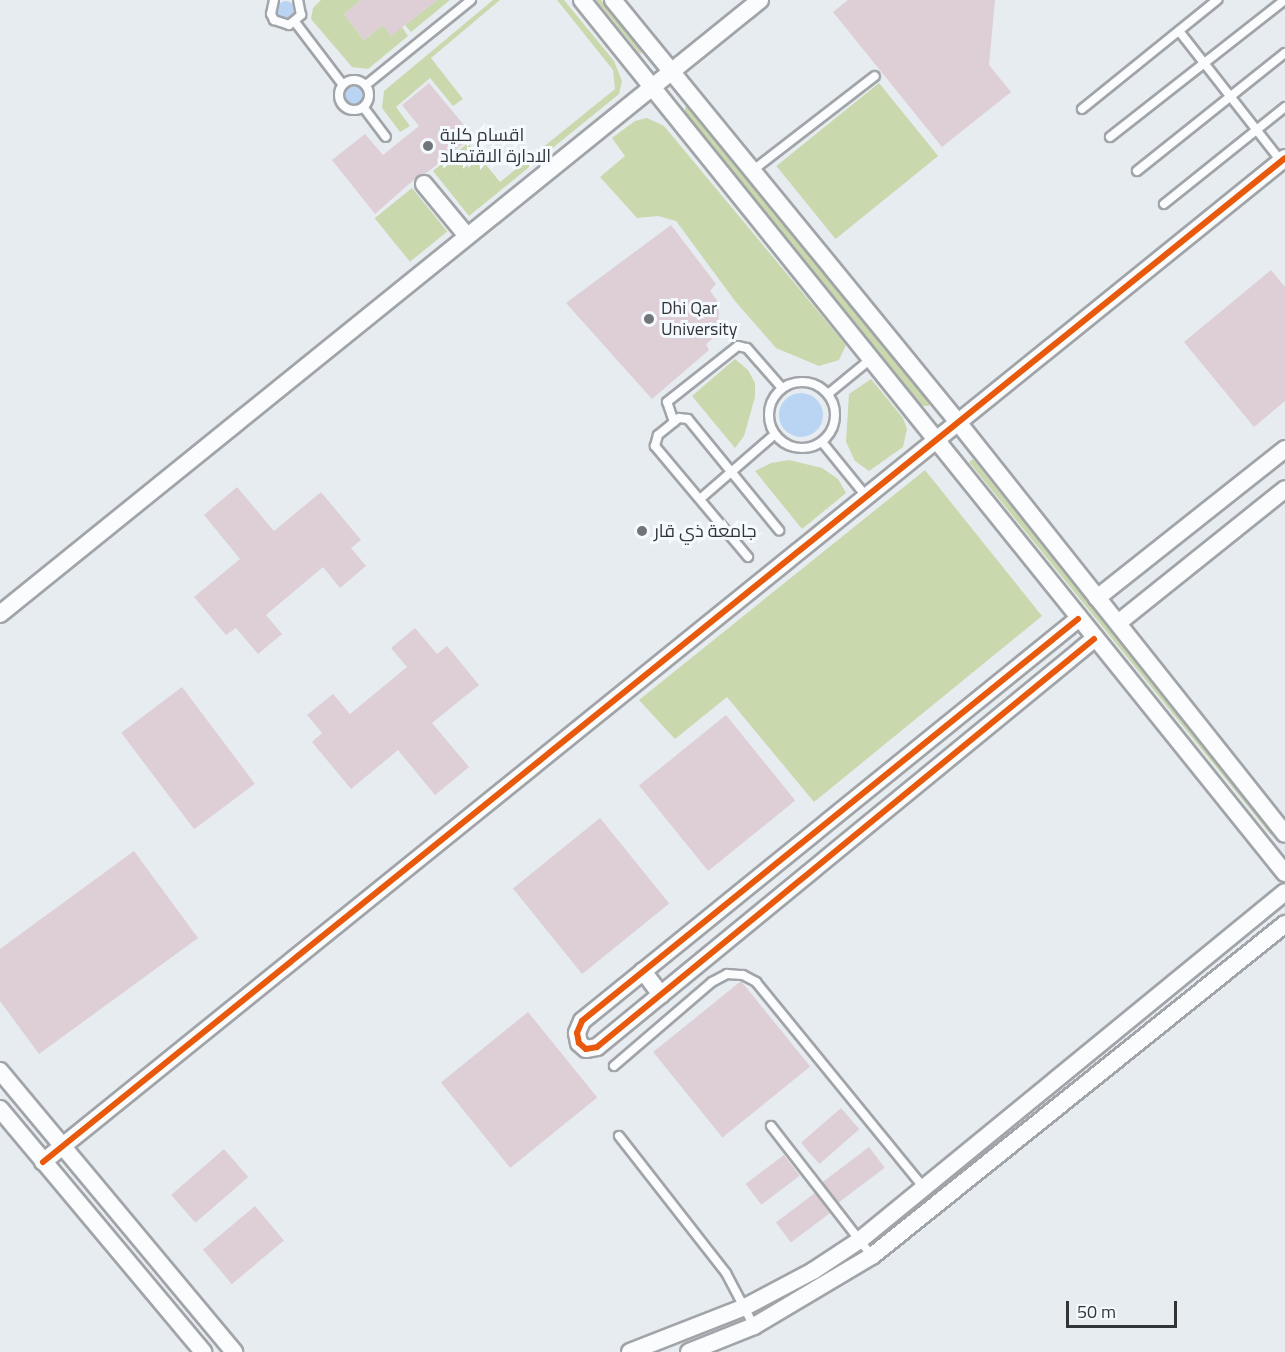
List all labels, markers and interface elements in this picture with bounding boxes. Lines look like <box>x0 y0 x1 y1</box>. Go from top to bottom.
place label: اقسام كلية الادارة الاقتصاد <box>440 125 551 168</box>
marker: اقسام كلية الادارة الاقتصاد <box>421 139 435 153</box>
place label: Dhi Qar University <box>661 298 737 340</box>
marker: Dhi Qar University <box>642 312 656 326</box>
place label: جامعة ذي قار <box>654 520 756 542</box>
marker: جامعة ذي قار <box>635 524 649 538</box>
scale bar <box>1069 1289 1180 1327</box>
text: 50 m <box>1077 1298 1116 1325</box>

